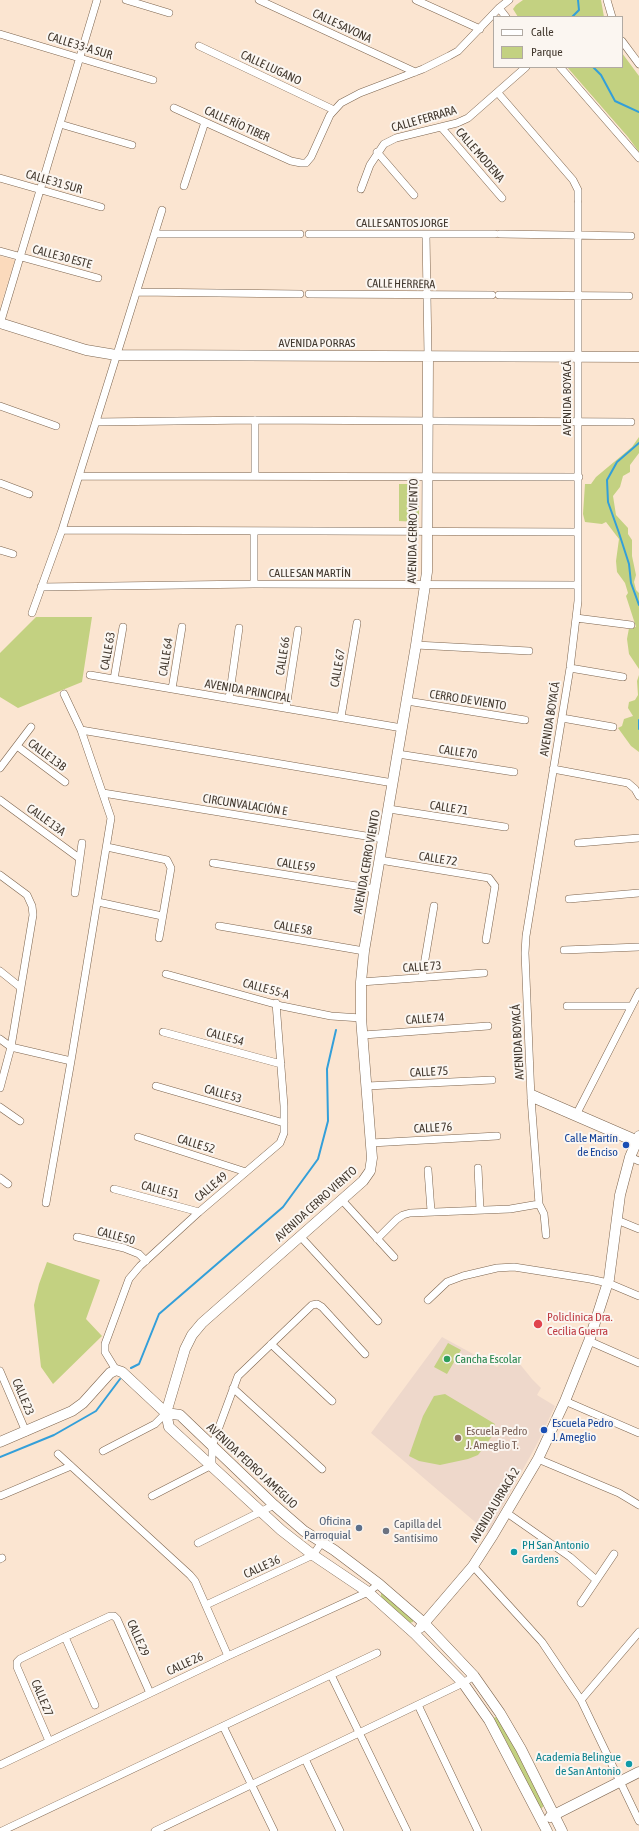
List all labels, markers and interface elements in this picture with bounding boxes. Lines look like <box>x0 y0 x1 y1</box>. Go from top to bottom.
street label: CALLE SAVONA <box>310 6 374 46</box>
legend <box>493 16 623 68</box>
text: Calle <box>531 25 554 39</box>
street label: CALLE 33-A SUR <box>46 29 114 63</box>
text: Parque <box>531 45 563 59</box>
street label: CALLE LUGANO <box>238 48 304 88</box>
street label: CALLE RÍO TIBER <box>202 103 272 145</box>
street label: CALLE FERRARA <box>390 103 458 135</box>
street label: CALLE MODENA <box>453 125 507 185</box>
street label: CALLE 31 SUR <box>24 167 84 197</box>
street label: CALLE SANTOS JORGE <box>356 216 448 230</box>
street label: CALLE 30 ESTE <box>31 242 93 272</box>
street label: CALLE HERRERA <box>367 276 435 292</box>
street label: AVENIDA PORRAS <box>279 336 355 350</box>
street label: AVENIDA BOYACÁ <box>560 360 574 436</box>
street label: AVENIDA CERRO VIENTO <box>405 478 421 584</box>
street label: CALLE SAN MARTÍN <box>269 566 351 580</box>
street label: CALLE 63 <box>98 631 118 671</box>
street label: CALLE 66 <box>273 636 293 676</box>
street label: CALLE 64 <box>156 637 176 677</box>
street label: CALLE 67 <box>328 648 348 688</box>
street label: AVENIDA PRINCIPAL <box>204 676 292 706</box>
street label: AVENIDA BOYACÁ <box>537 681 563 757</box>
street label: CERRO DE VIENTO <box>429 687 507 713</box>
street label: CALLE 13B <box>25 736 69 774</box>
street label: CALLE 70 <box>438 742 478 762</box>
street label: CIRCUNVALACIÓN E <box>202 791 288 819</box>
street label: CALLE 71 <box>429 798 469 818</box>
street label: CALLE 13A <box>24 801 68 839</box>
street label: AVENIDA CERRO VIENTO <box>351 809 383 915</box>
street label: CALLE 72 <box>418 849 458 869</box>
street label: CALLE 59 <box>276 855 316 875</box>
street label: CALLE 58 <box>273 918 313 938</box>
street label: CALLE 73 <box>402 958 442 976</box>
street label: CALLE 55-A <box>241 976 291 1002</box>
street label: AVENIDA BOYACÁ <box>509 1004 527 1080</box>
street label: CALLE 74 <box>405 1010 445 1028</box>
street label: CALLE 54 <box>204 1025 246 1049</box>
street label: CALLE 75 <box>409 1064 449 1080</box>
street label: CALLE 53 <box>202 1082 244 1106</box>
street label: CALLE 76 <box>413 1120 453 1136</box>
street label: CALLE 52 <box>175 1131 217 1157</box>
place label: Calle Martín de Enciso <box>565 1131 618 1159</box>
marker: Calle Martín de Enciso <box>621 1140 631 1150</box>
street label: AVENIDA CERRO VIENTO <box>272 1163 360 1245</box>
street label: CALLE 49 <box>192 1169 230 1205</box>
street label: CALLE 51 <box>139 1178 181 1202</box>
street label: CALLE 50 <box>95 1224 137 1248</box>
place label: Policlínica Dra. Cecilia Guerra <box>547 1310 613 1338</box>
marker: Policlínica Dra. Cecilia Guerra <box>532 1318 544 1330</box>
place label: Cancha Escolar <box>455 1352 521 1366</box>
marker: Cancha Escolar <box>442 1354 452 1364</box>
street label: CALLE 23 <box>9 1376 37 1418</box>
place label: Escuela Pedro J. Ameglio <box>552 1416 613 1444</box>
street label: AVENIDA PEDRO J AMEGLIO <box>204 1420 300 1512</box>
place label: Escuela Pedro J. Ameglio T. <box>466 1424 527 1452</box>
marker: Escuela Pedro J. Ameglio <box>539 1425 549 1435</box>
marker: Escuela Pedro J. Ameglio T. <box>453 1433 463 1443</box>
street label: AVENIDA URRACÁ 2 <box>467 1465 523 1545</box>
place label: Oficina Parroquial <box>304 1514 351 1542</box>
place label: Capilla del Santísimo <box>394 1517 441 1545</box>
marker: Oficina Parroquial <box>354 1523 364 1533</box>
marker: Capilla del Santísimo <box>381 1526 391 1536</box>
place label: PH San Antonio Gardens <box>522 1538 589 1566</box>
marker: PH San Antonio Gardens <box>509 1547 519 1557</box>
street label: CALLE 36 <box>241 1552 283 1582</box>
street label: CALLE 29 <box>124 1617 152 1659</box>
street label: CALLE 26 <box>164 1649 206 1679</box>
street label: CALLE 27 <box>28 1677 56 1719</box>
place label: Academia Belingue de San Antonio <box>536 1750 621 1778</box>
marker: Academia Belingue de San Antonio <box>624 1759 634 1769</box>

